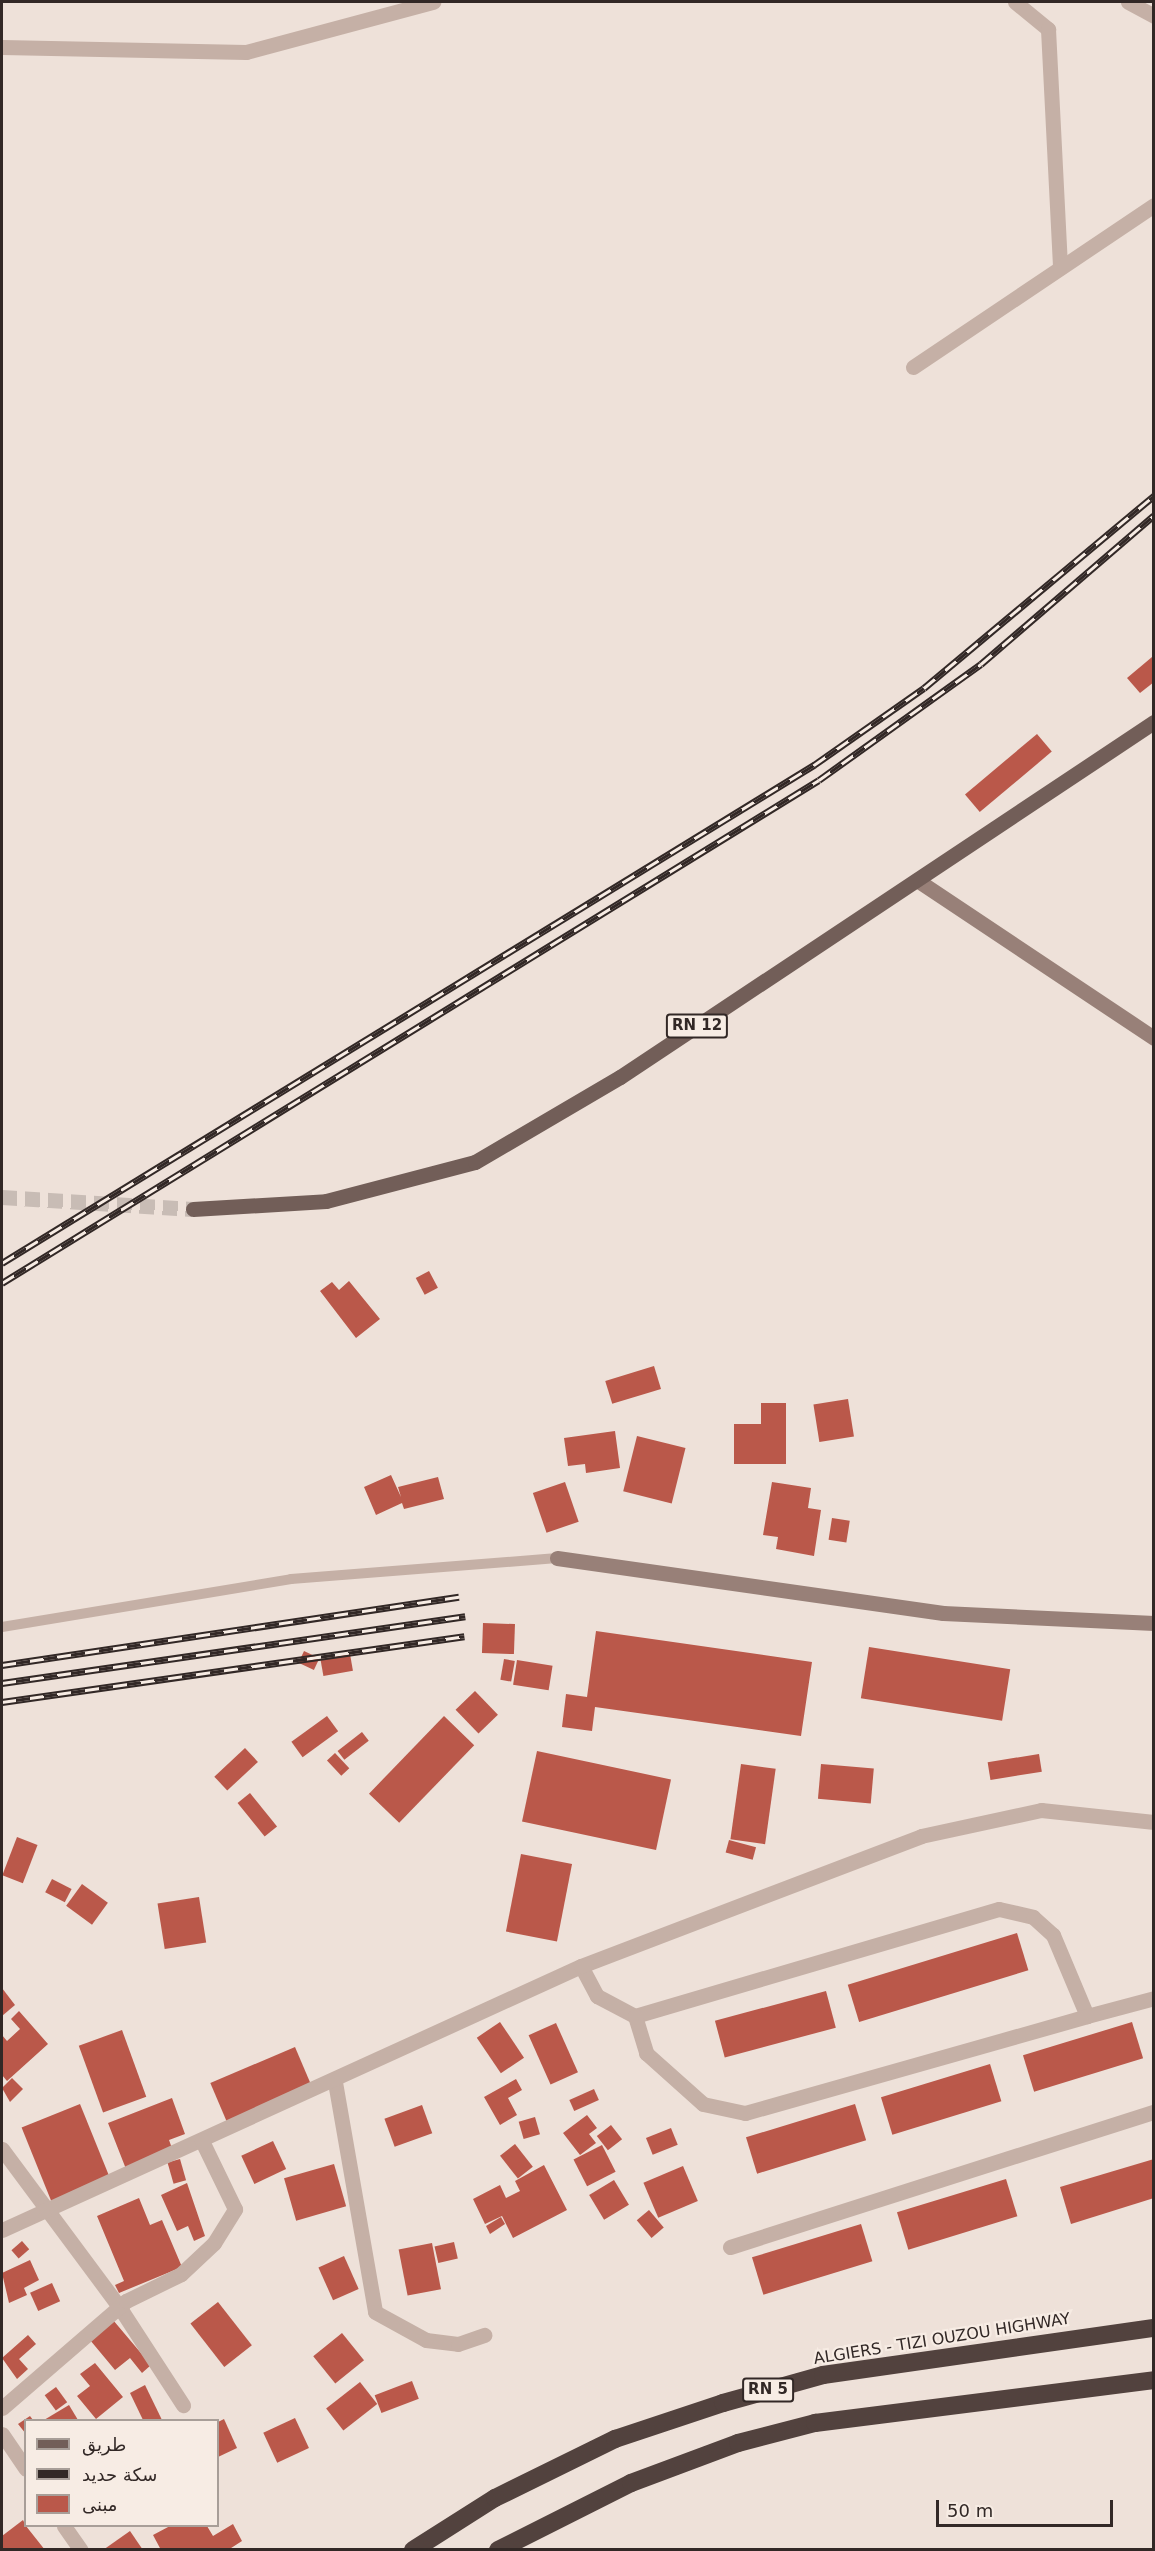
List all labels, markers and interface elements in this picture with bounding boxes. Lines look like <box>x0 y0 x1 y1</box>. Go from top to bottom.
road number: RN 12 <box>666 1014 728 1038</box>
street label: ALGIERS - TIZI OUZOU HIGHWAY <box>812 2309 1072 2369</box>
road number: RN 5 <box>741 2378 795 2402</box>
legend <box>24 2419 219 2527</box>
text: طريق <box>82 2434 126 2455</box>
text: سكة حديد <box>82 2464 157 2485</box>
scale bar <box>939 2488 1116 2526</box>
text: مبنى <box>82 2494 118 2515</box>
text: 50 m <box>947 2500 993 2521</box>

